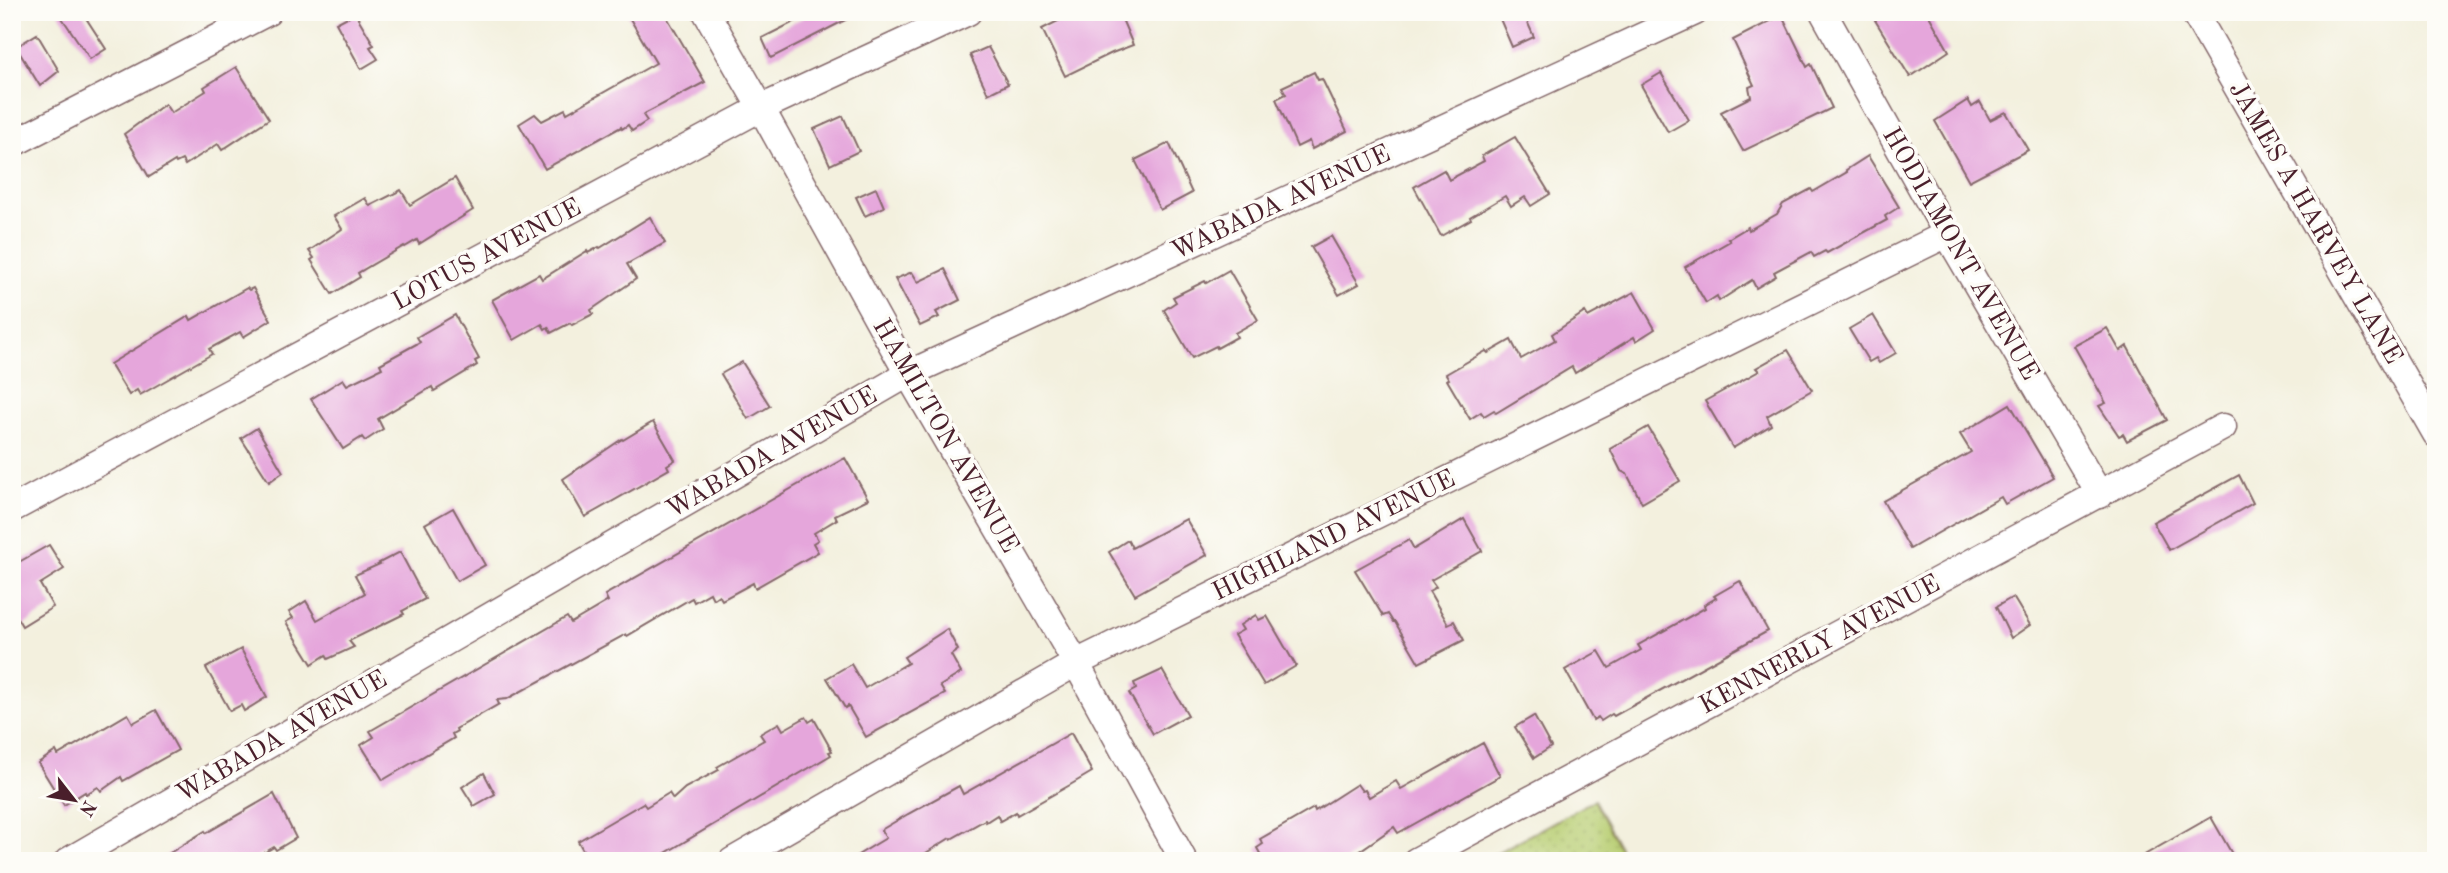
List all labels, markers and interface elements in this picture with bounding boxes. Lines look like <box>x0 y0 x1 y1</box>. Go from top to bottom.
street label: JAMES A HARVEY LANE <box>2224 78 2406 368</box>
street label: HODIAMONT AVENUE <box>1877 123 2043 385</box>
street label: WABADA AVENUE <box>1168 141 1394 265</box>
street label: LOTUS AVENUE <box>388 194 586 316</box>
street label: HAMILTON AVENUE <box>867 314 1023 558</box>
street label: WABADA AVENUE <box>662 382 882 524</box>
street label: HIGHLAND AVENUE <box>1208 466 1460 606</box>
street label: KENNERLY AVENUE <box>1695 571 1945 719</box>
street label: WABADA AVENUE <box>172 666 392 808</box>
north arrow <box>38 764 108 834</box>
text: N <box>74 796 98 819</box>

